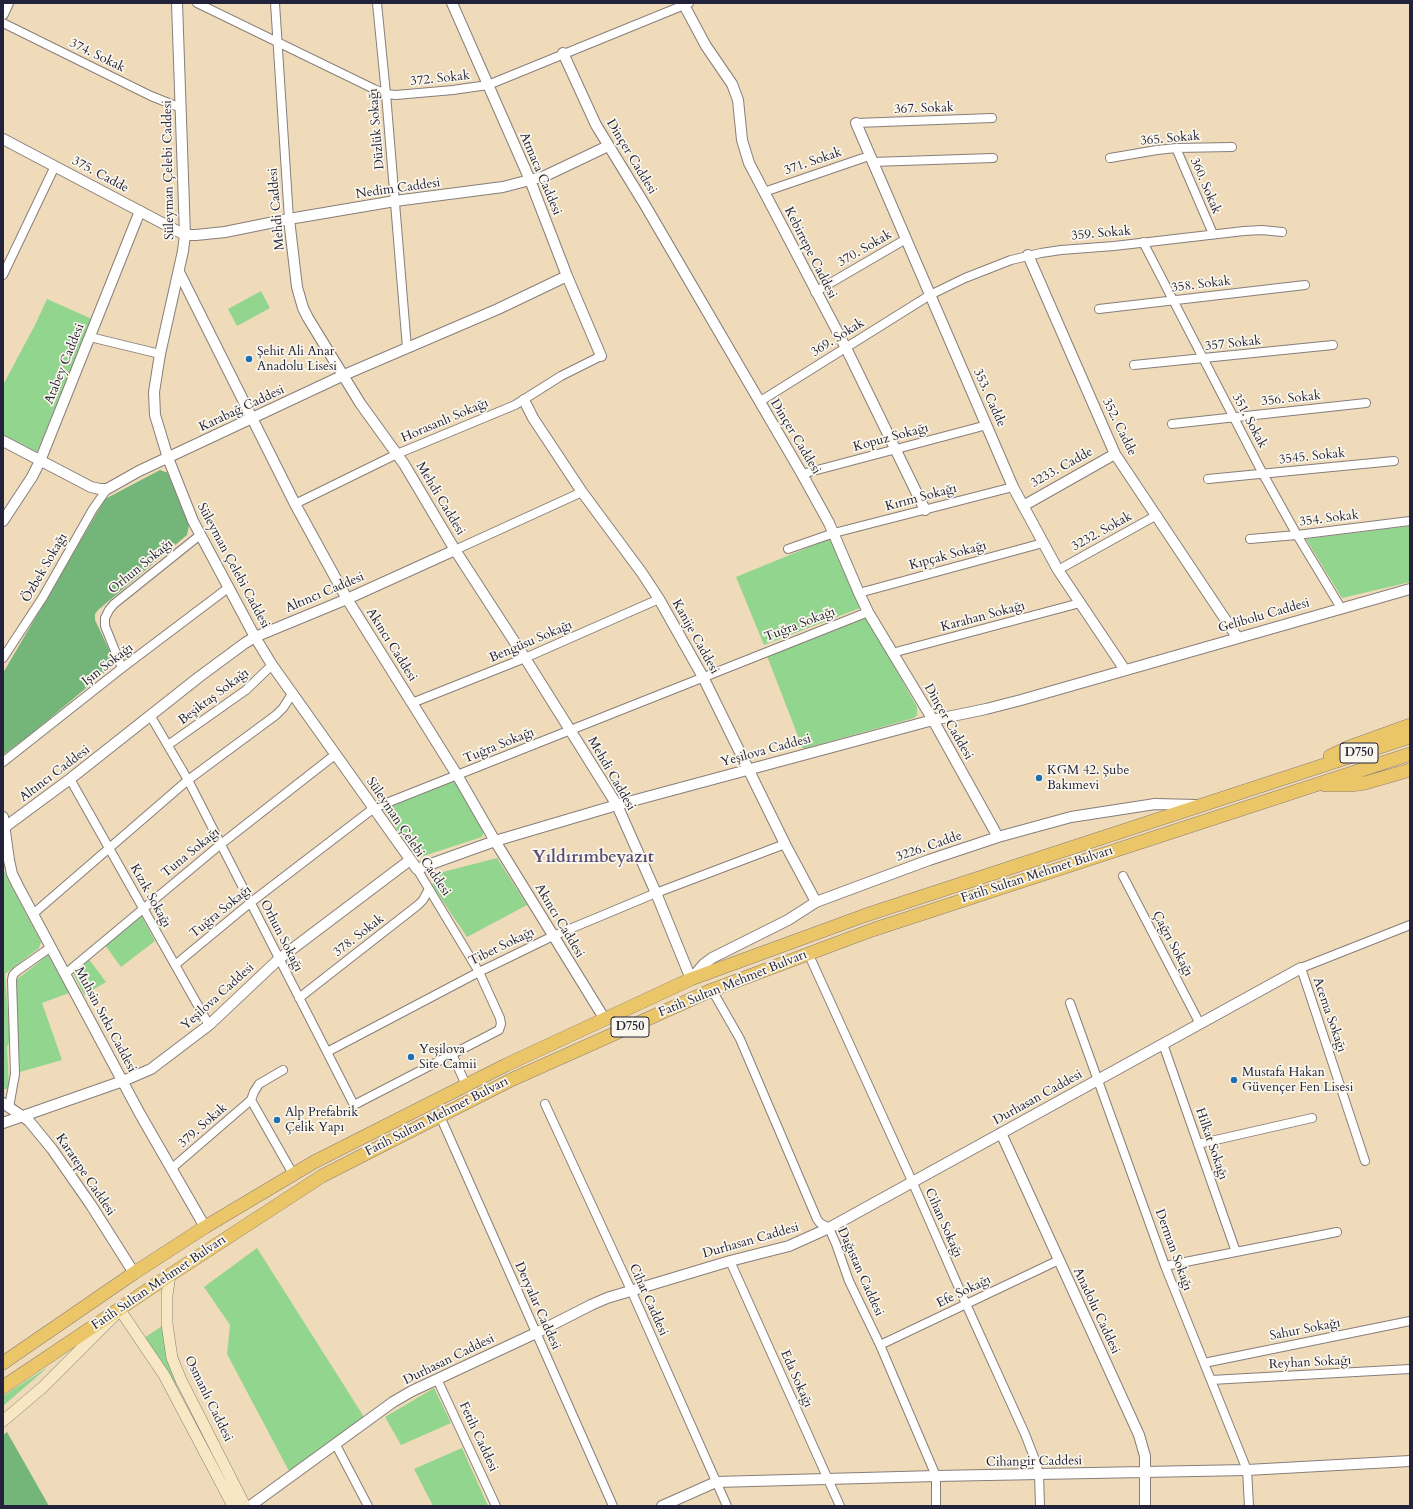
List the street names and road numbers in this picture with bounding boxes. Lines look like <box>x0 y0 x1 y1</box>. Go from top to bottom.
street label: 374. Sokak <box>67 36 127 76</box>
street label: 372. Sokak <box>409 68 471 90</box>
street label: Düzlük Sokağı <box>366 88 388 170</box>
street label: Süleyman Çelebi Caddesi <box>160 100 178 240</box>
street label: 367. Sokak <box>894 100 954 118</box>
street label: Dinçer Caddesi <box>602 117 660 197</box>
street label: 365. Sokak <box>1140 129 1200 149</box>
street label: Atmaca Caddesi <box>516 130 564 218</box>
street label: 371. Sokak <box>782 145 844 179</box>
street label: 375. Cadde <box>69 154 131 196</box>
street label: 360. Sokak <box>1186 155 1224 217</box>
street label: Mehdi Caddesi <box>266 167 288 251</box>
street label: Nedim Caddesi <box>355 175 441 203</box>
street label: Kebirtepe Caddesi <box>780 205 840 301</box>
street label: 359. Sokak <box>1071 224 1131 244</box>
street label: 370. Sokak <box>835 227 895 271</box>
street label: 358. Sokak <box>1170 274 1232 296</box>
street label: 369. Sokak <box>808 316 868 360</box>
street label: Atabey Caddesi <box>42 321 88 407</box>
street label: 357 Sokak <box>1204 333 1262 355</box>
street label: 353. Cadde <box>969 366 1009 430</box>
street label: Karabağ Caddesi <box>197 382 287 436</box>
street label: 356. Sokak <box>1260 388 1322 410</box>
street label: 351. Sokak <box>1228 391 1270 451</box>
street label: Horasanlı Sokağı <box>399 396 491 446</box>
street label: 352. Cadde <box>1098 396 1140 458</box>
street label: Dinçer Caddesi <box>766 397 824 477</box>
street label: Kopuz Sokağı <box>852 420 930 456</box>
street label: 3233. Cadde <box>1028 445 1096 491</box>
street label: 3545. Sokak <box>1278 446 1346 468</box>
street label: Mehdi Caddesi <box>412 460 468 538</box>
street label: Kırım Sokağı <box>884 481 958 515</box>
street label: Süleyman Çelebi Caddesi <box>193 501 273 631</box>
street label: 354. Sokak <box>1298 508 1360 530</box>
street label: 3232. Sokak <box>1069 509 1135 555</box>
street label: Özbek Sokağı <box>19 531 71 605</box>
street label: Orhun Sokağı <box>106 536 176 598</box>
street label: Kıpçak Sokağı <box>908 538 988 574</box>
street label: Altıncı Caddesi <box>283 569 367 617</box>
street label: Gelibolu Caddesi <box>1216 595 1312 637</box>
street label: Kanije Caddesi <box>668 597 722 677</box>
street label: Karahan Sokağı <box>939 598 1027 636</box>
street label: Tuğra Sokağı <box>762 604 838 646</box>
street label: Akıncı Caddesi <box>362 605 420 685</box>
street label: Bengüsu Sokağı <box>487 618 575 666</box>
street label: Işın Sokağı <box>79 640 137 690</box>
street label: Beşiktaş Sokağı <box>176 665 252 729</box>
street label: Dinçer Caddesi <box>920 681 976 763</box>
street label: Tuğra Sokağı <box>461 725 537 767</box>
street label: Yeşilova Caddesi <box>719 731 813 771</box>
street label: Mehdi Caddesi <box>584 734 638 814</box>
street label: Altıncı Caddesi <box>17 742 93 806</box>
road number: D750 <box>1340 743 1378 763</box>
street label: Süleyman Çelebi Caddesi <box>362 775 454 899</box>
street label: Tuna Sokağı <box>159 825 223 881</box>
street label: 3226. Cadde <box>894 828 964 866</box>
street label: Fatih Sultan Mehmet Bulvarı <box>959 843 1115 907</box>
street label: Kızık Sokağı <box>126 861 174 931</box>
street label: Akıncı Caddesi <box>531 881 587 961</box>
street label: Tuğra Sokağı <box>187 882 255 942</box>
street label: Orhun Sokağı <box>256 898 306 974</box>
street label: Çağrı Sokağı <box>1148 909 1196 979</box>
street label: 378. Sokak <box>331 911 387 961</box>
street label: Tibet Sokağı <box>467 924 537 970</box>
street label: Fatih Sultan Mehmet Bulvarı <box>657 947 809 1021</box>
street label: Yeşilova Caddesi <box>178 960 258 1034</box>
street label: Muhsin Sıtkı Caddesi <box>71 965 139 1075</box>
street label: Acema Sokağı <box>1309 975 1349 1055</box>
road number: D750 <box>611 1017 649 1037</box>
street label: Durhasan Caddesi <box>991 1067 1085 1129</box>
street label: Fatih Sultan Mehmet Bulvarı <box>363 1074 511 1160</box>
street label: 379. Sokak <box>175 1100 231 1152</box>
street label: Hilkat Sokağı <box>1191 1106 1231 1182</box>
street label: Karatepe Caddesi <box>52 1131 118 1219</box>
street label: Cihan Sokağı <box>921 1186 965 1260</box>
street label: Derman Sokağı <box>1151 1207 1195 1293</box>
street label: Durhasan Caddesi <box>701 1220 801 1262</box>
street label: Dağıstan Caddesi <box>833 1225 887 1319</box>
street label: Fatih Sultan Mehmet Bulvarı <box>89 1232 229 1334</box>
street label: Deryalar Caddesi <box>511 1260 563 1352</box>
street label: Cihat Caddesi <box>625 1262 671 1338</box>
street label: Anadolu Caddesi <box>1069 1265 1123 1357</box>
street label: Efe Sokağı <box>934 1272 994 1312</box>
street label: Sahur Sokağı <box>1268 1316 1342 1344</box>
street label: Durhasan Caddesi <box>401 1331 497 1389</box>
street label: Eda Sokağı <box>776 1348 816 1410</box>
street label: Reyhan Sokağı <box>1268 1353 1352 1373</box>
street label: Osmanlı Caddesi <box>181 1354 235 1444</box>
street label: Fetih Caddesi <box>455 1400 501 1474</box>
street label: Cihangir Caddesi <box>986 1453 1082 1471</box>

